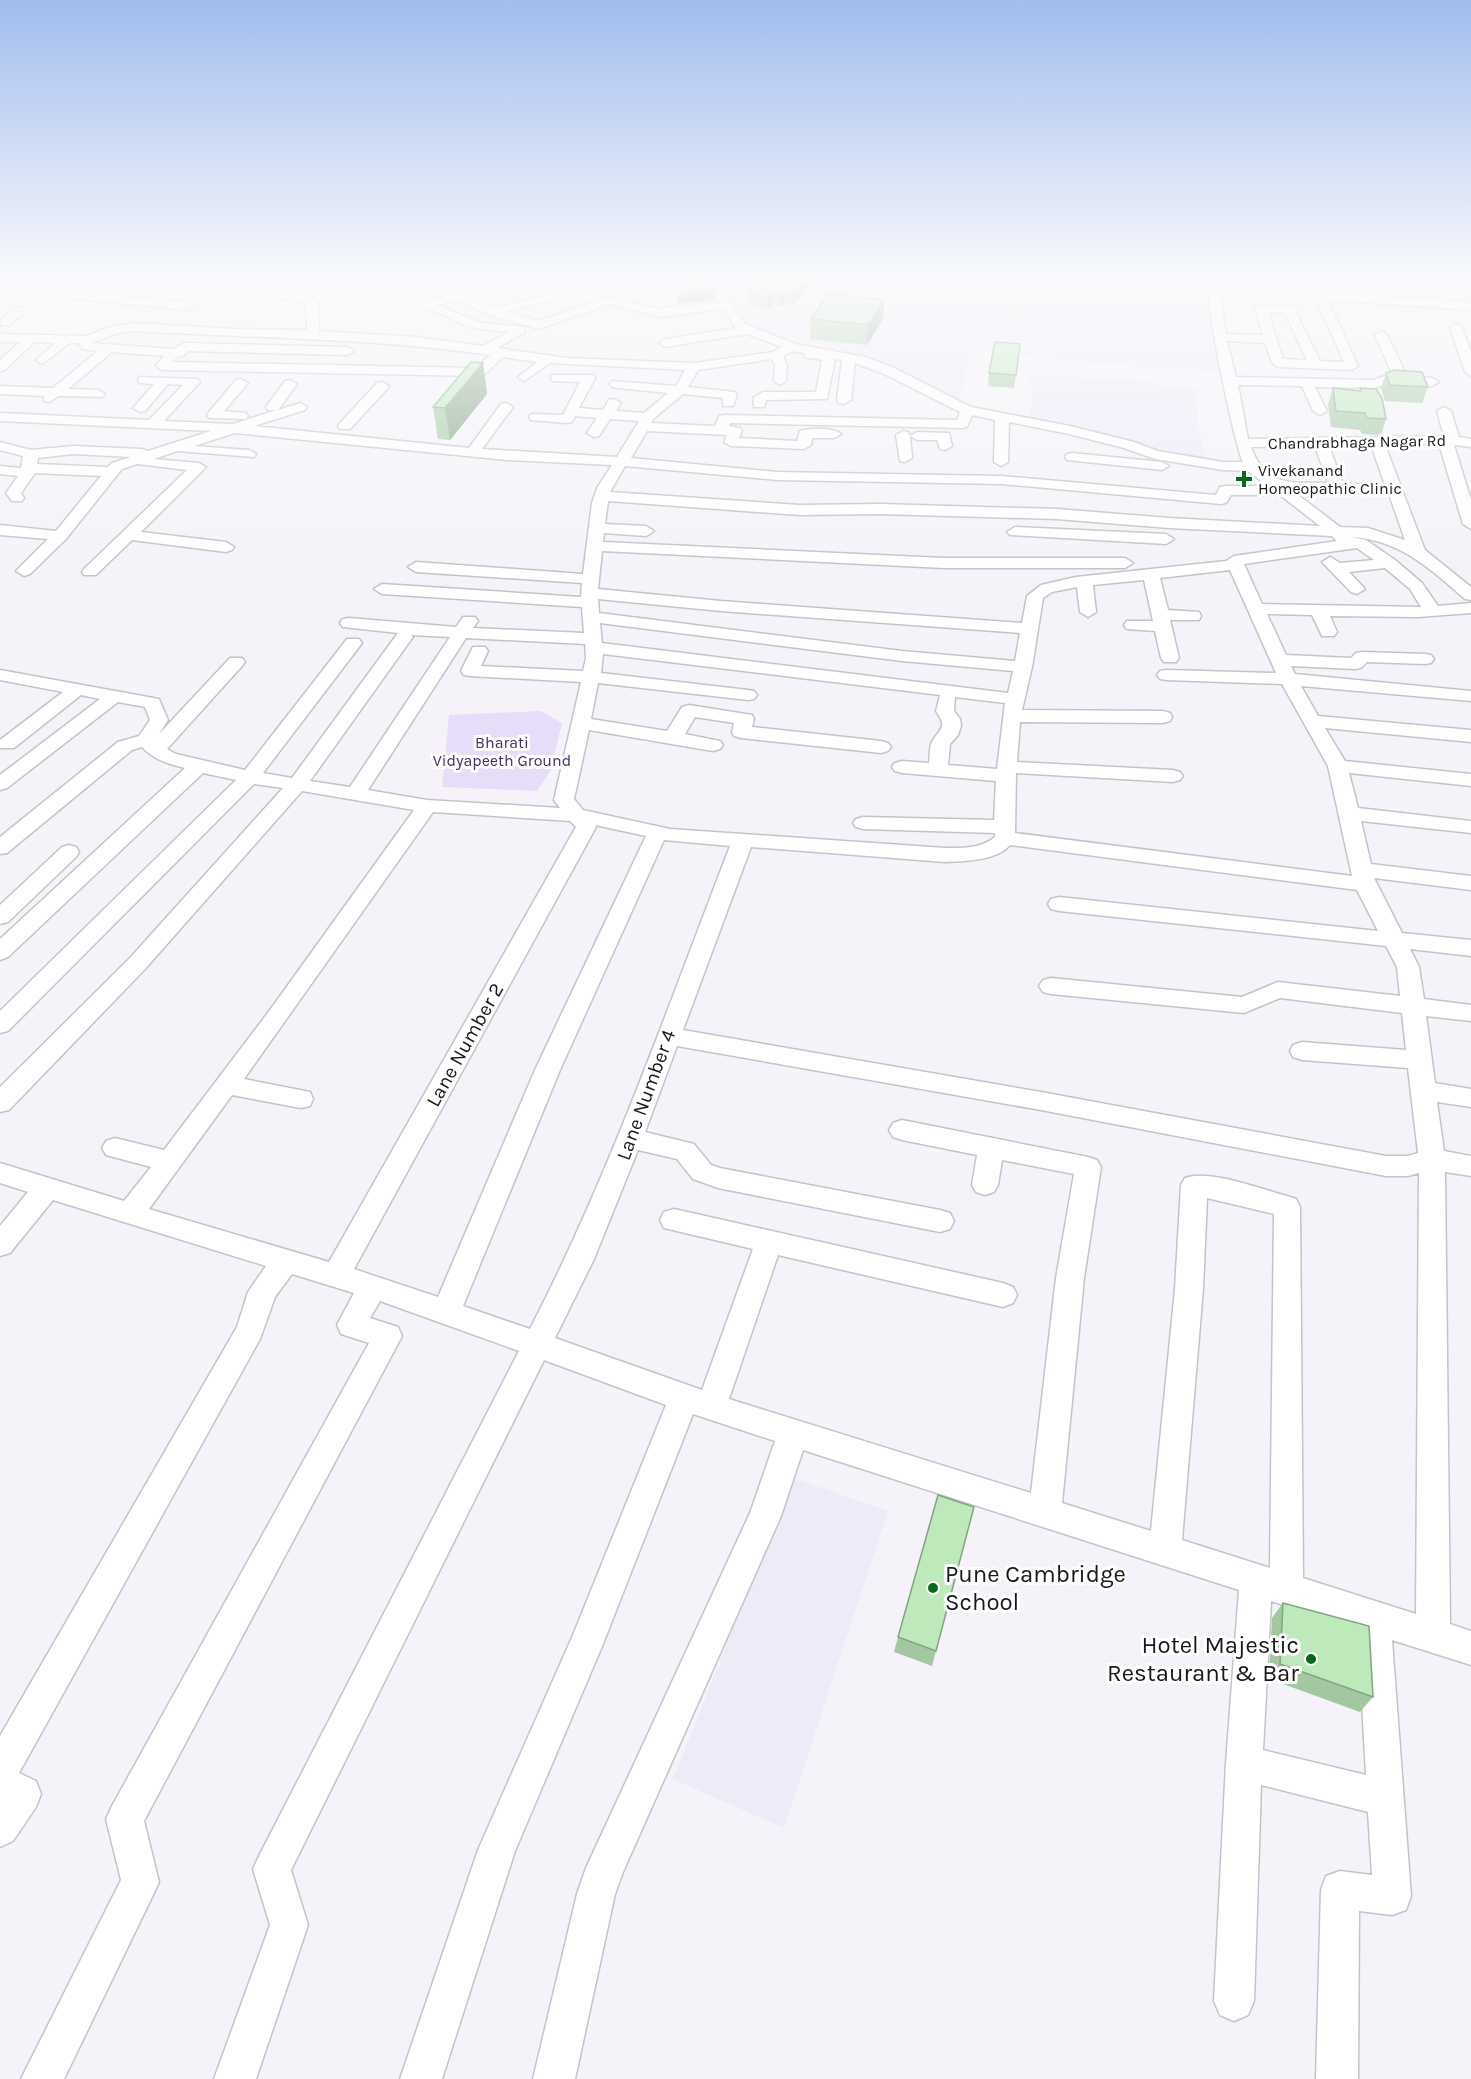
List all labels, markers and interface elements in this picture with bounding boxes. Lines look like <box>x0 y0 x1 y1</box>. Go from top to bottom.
street label: Chandrabhaga Nagar Rd <box>1268 431 1446 453</box>
place label: Vivekanand Homeopathic Clinic <box>1258 461 1402 498</box>
marker: Vivekanand Homeopathic Clinic <box>1235 470 1253 488</box>
park label: Bharati Vidyapeeth Ground <box>433 733 571 770</box>
street label: Lane Number 2 <box>422 979 508 1111</box>
street label: Lane Number 4 <box>612 1027 680 1163</box>
place label: Pune Cambridge School <box>945 1560 1126 1616</box>
marker: Pune Cambridge School <box>926 1581 940 1595</box>
place label: Hotel Majestic Restaurant & Bar <box>1107 1631 1299 1687</box>
marker: Hotel Majestic Restaurant & Bar <box>1304 1652 1318 1666</box>

